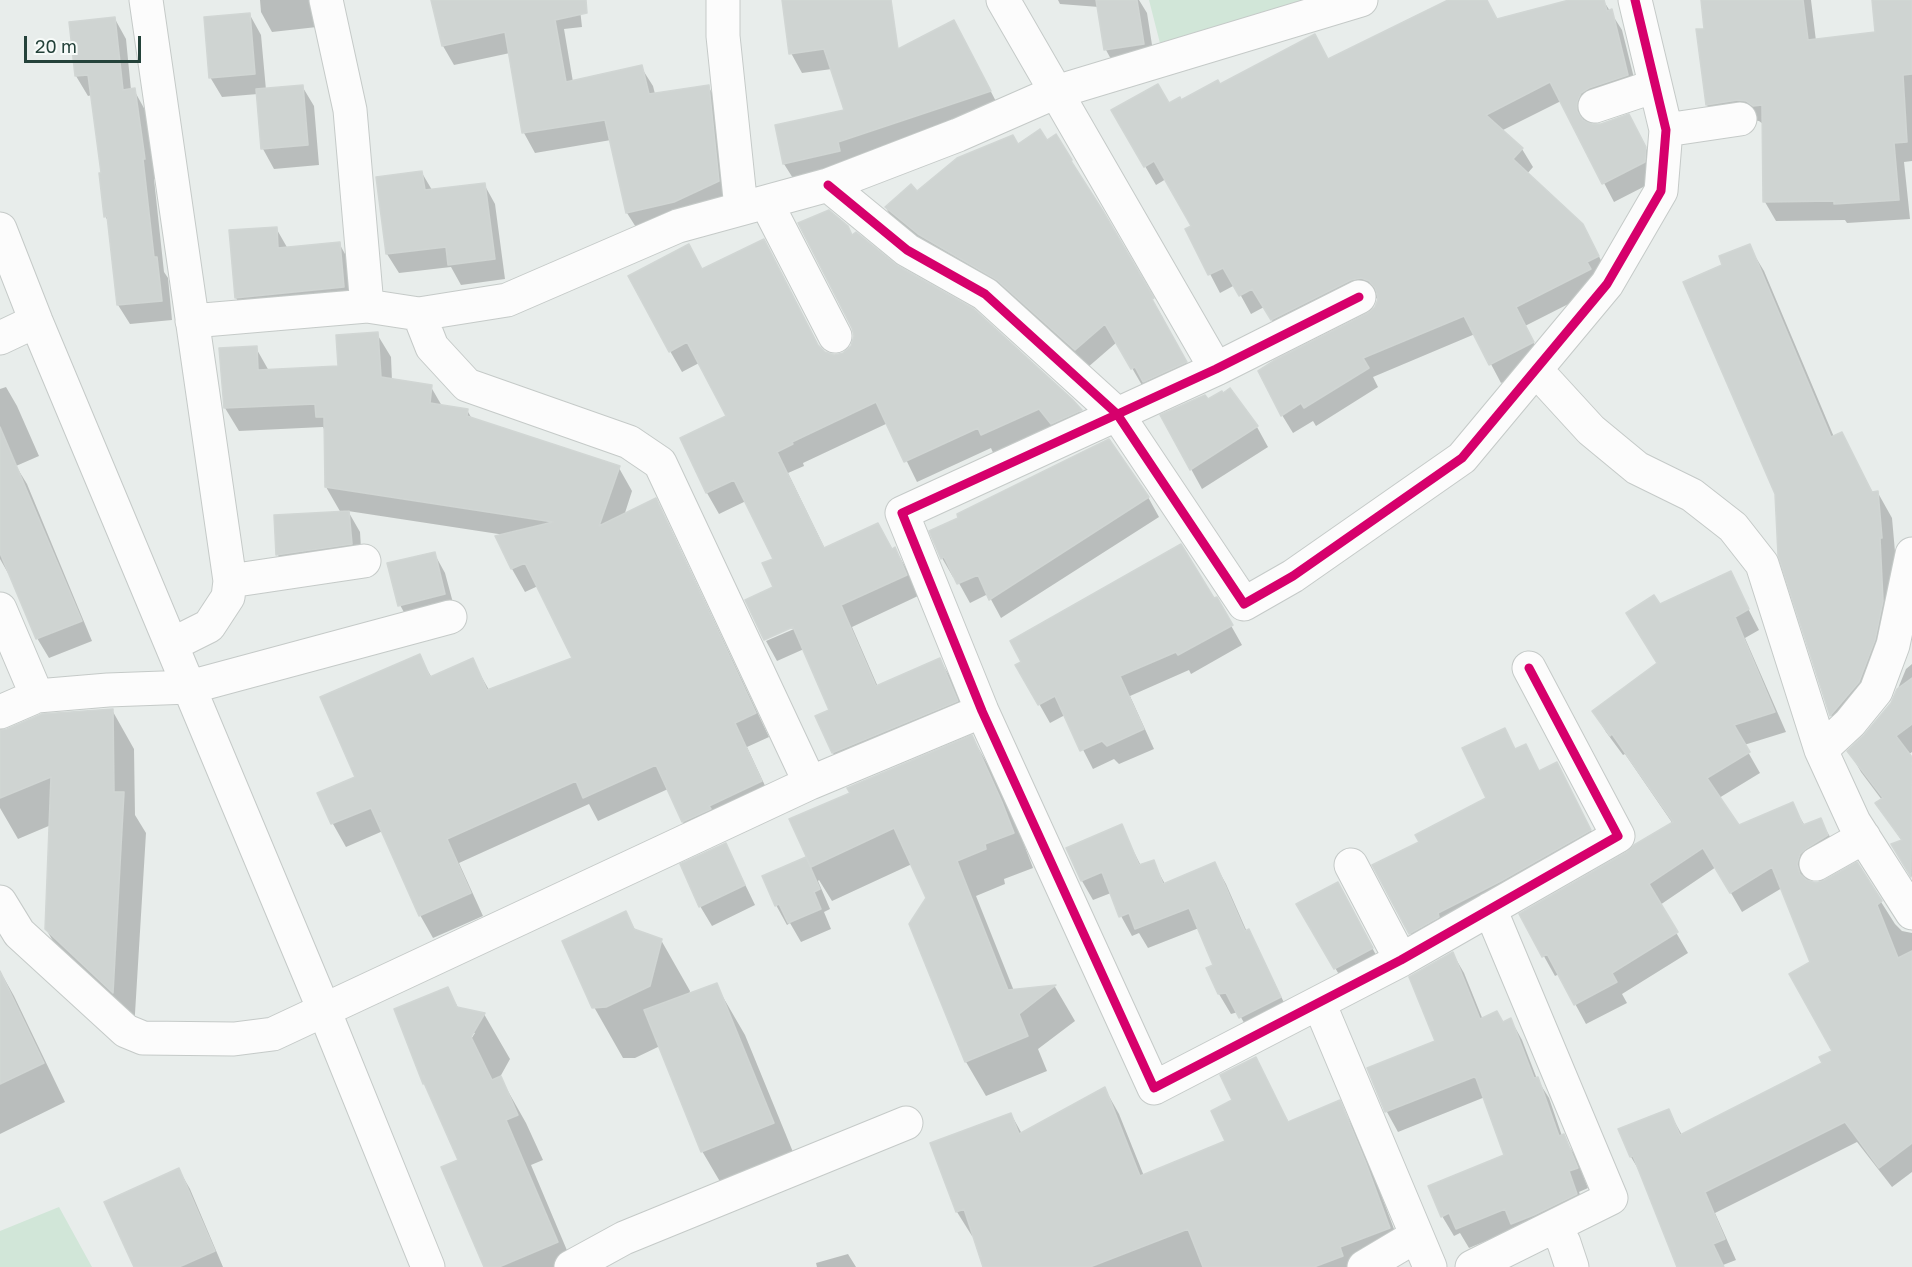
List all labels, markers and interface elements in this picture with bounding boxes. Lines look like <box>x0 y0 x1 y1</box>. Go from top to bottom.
scale bar <box>27 24 144 62</box>
text: 20 m <box>35 35 77 57</box>

